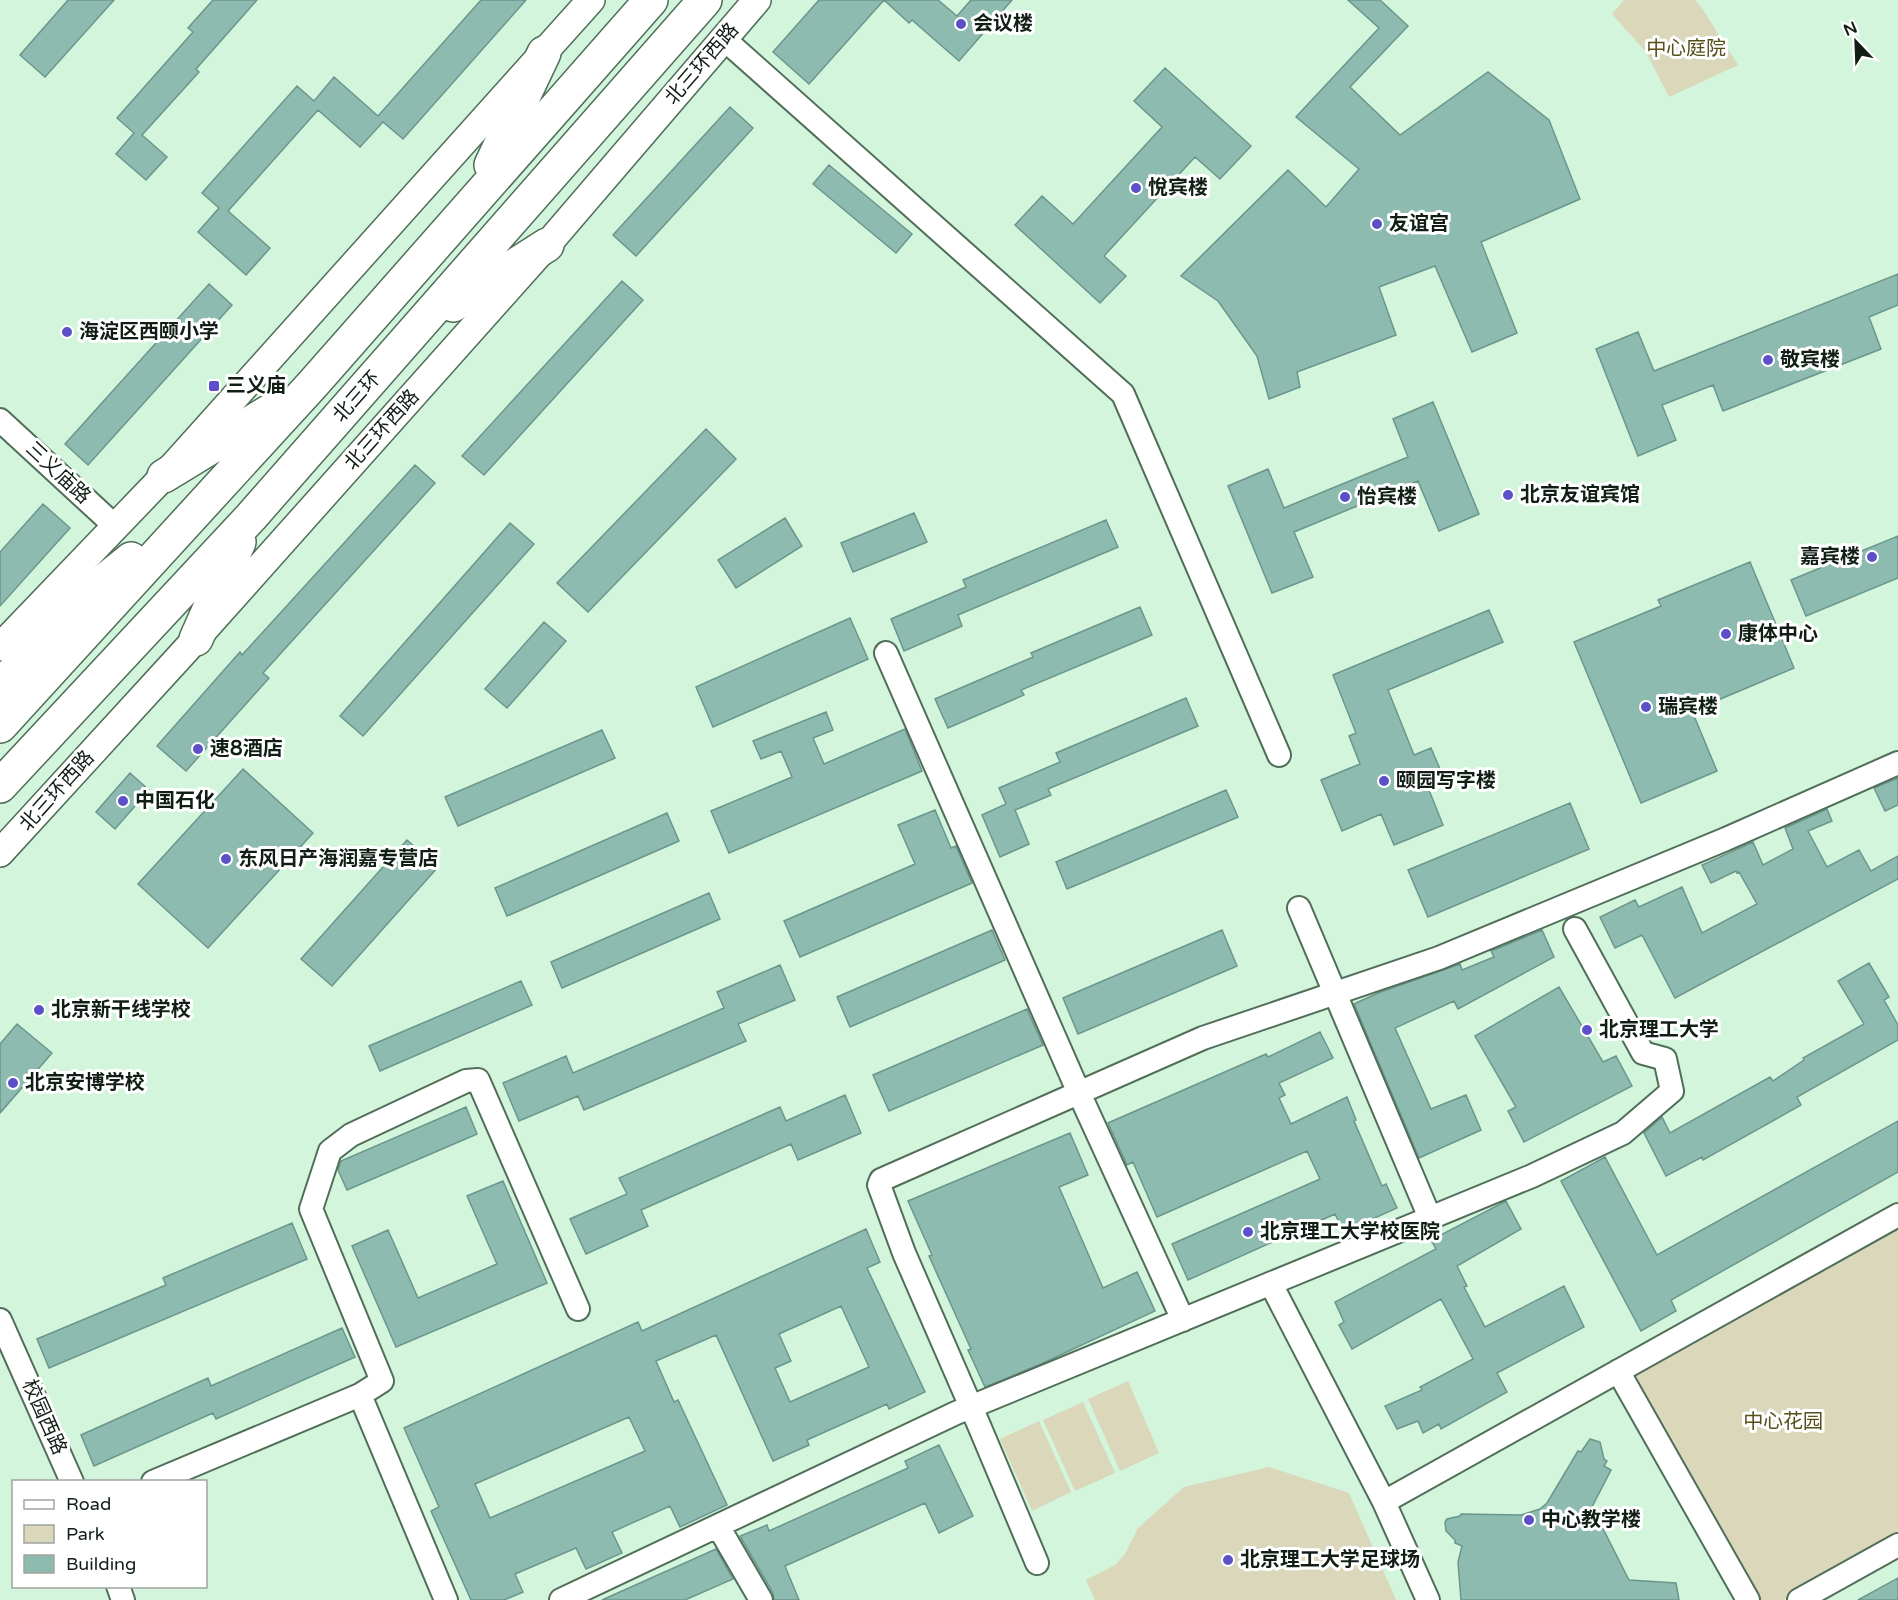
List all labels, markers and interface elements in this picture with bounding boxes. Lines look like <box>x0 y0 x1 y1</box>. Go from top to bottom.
place label: 会议楼 <box>973 12 1033 36</box>
north arrow <box>1826 12 1886 72</box>
marker: 会议楼 <box>954 17 968 31</box>
text: N <box>1841 17 1860 41</box>
street label: 北三环西路 <box>660 18 744 110</box>
park label: 中心庭院 <box>1646 37 1726 61</box>
place label: 悅宾楼 <box>1148 176 1208 200</box>
marker: 悅宾楼 <box>1129 181 1143 195</box>
place label: 友谊宫 <box>1389 212 1449 236</box>
marker: 友谊宫 <box>1370 217 1384 231</box>
place label: 海淀区西颐小学 <box>79 320 219 344</box>
marker: 海淀区西颐小学 <box>60 325 74 339</box>
place label: 敬宾楼 <box>1780 348 1840 372</box>
marker: 敬宾楼 <box>1761 353 1775 367</box>
street label: 北三环 <box>328 367 386 427</box>
place label: 三义庙 <box>226 374 286 398</box>
marker: 三义庙 <box>207 379 221 393</box>
street label: 北三环西路 <box>340 385 424 475</box>
street label: 三义庙路 <box>21 437 95 509</box>
place label: 北京友谊宾馆 <box>1520 483 1640 507</box>
place label: 怡宾楼 <box>1357 485 1417 509</box>
marker: 北京友谊宾馆 <box>1501 488 1515 502</box>
marker: 怡宾楼 <box>1338 490 1352 504</box>
place label: 嘉宾楼 <box>1800 545 1860 569</box>
marker: 嘉宾楼 <box>1865 550 1879 564</box>
place label: 康体中心 <box>1738 622 1818 646</box>
marker: 康体中心 <box>1719 627 1733 641</box>
place label: 瑞宾楼 <box>1658 695 1718 719</box>
marker: 瑞宾楼 <box>1639 700 1653 714</box>
place label: 速8酒店 <box>210 737 283 761</box>
marker: 速8酒店 <box>191 742 205 756</box>
street label: 北三环西路 <box>15 746 99 836</box>
place label: 颐园写字楼 <box>1396 769 1496 793</box>
marker: 颐园写字楼 <box>1377 774 1391 788</box>
place label: 中国石化 <box>135 789 215 813</box>
marker: 中国石化 <box>116 794 130 808</box>
place label: 东风日产海润嘉专营店 <box>238 847 438 871</box>
marker: 东风日产海润嘉专营店 <box>219 852 233 866</box>
place label: 北京新干线学校 <box>51 998 191 1022</box>
marker: 北京新干线学校 <box>32 1003 46 1017</box>
place label: 北京理工大学 <box>1599 1018 1719 1042</box>
marker: 北京理工大学 <box>1580 1023 1594 1037</box>
place label: 北京安博学校 <box>25 1071 145 1095</box>
marker: 北京安博学校 <box>6 1076 20 1090</box>
place label: 北京理工大学校医院 <box>1260 1220 1440 1244</box>
marker: 北京理工大学校医院 <box>1241 1225 1255 1239</box>
street label: 校园西路 <box>17 1376 71 1458</box>
park label: 中心花园 <box>1743 1410 1823 1434</box>
legend <box>12 1480 207 1588</box>
text: Road <box>66 1493 111 1515</box>
place label: 中心教学楼 <box>1541 1508 1641 1532</box>
marker: 中心教学楼 <box>1522 1513 1536 1527</box>
text: Park <box>66 1523 105 1545</box>
place label: 北京理工大学足球场 <box>1240 1548 1420 1572</box>
text: Building <box>66 1553 136 1575</box>
marker: 北京理工大学足球场 <box>1221 1553 1235 1567</box>

